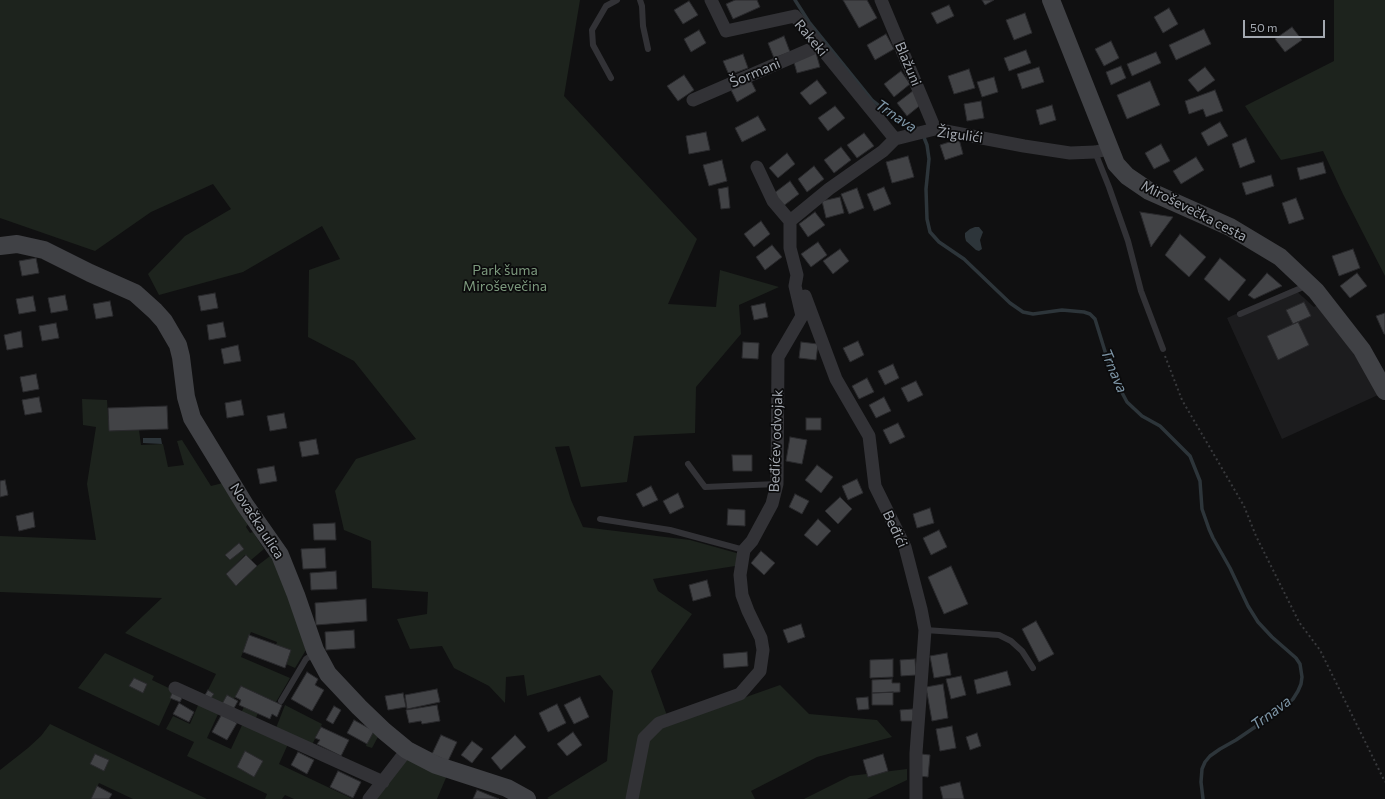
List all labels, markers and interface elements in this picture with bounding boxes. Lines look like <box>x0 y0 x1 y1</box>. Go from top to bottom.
scale bar <box>1245 12 1327 38</box>
street label: Rakeki <box>791 16 831 60</box>
text: 50 m <box>1250 20 1278 34</box>
street label: Blažuni <box>891 39 925 89</box>
street label: Šormani <box>727 55 783 91</box>
water label: Trnava <box>872 96 920 136</box>
street label: Žigulići <box>936 123 984 147</box>
street label: Miroševečka cesta <box>1138 177 1250 245</box>
park label: Park šuma Miroševečina <box>463 262 547 294</box>
water label: Trnava <box>1097 346 1131 396</box>
street label: Beđićev odvojak <box>766 389 786 493</box>
street label: Novačka ulica <box>226 480 288 562</box>
street label: Beđići <box>879 508 911 550</box>
water label: Trnava <box>1247 692 1295 734</box>

